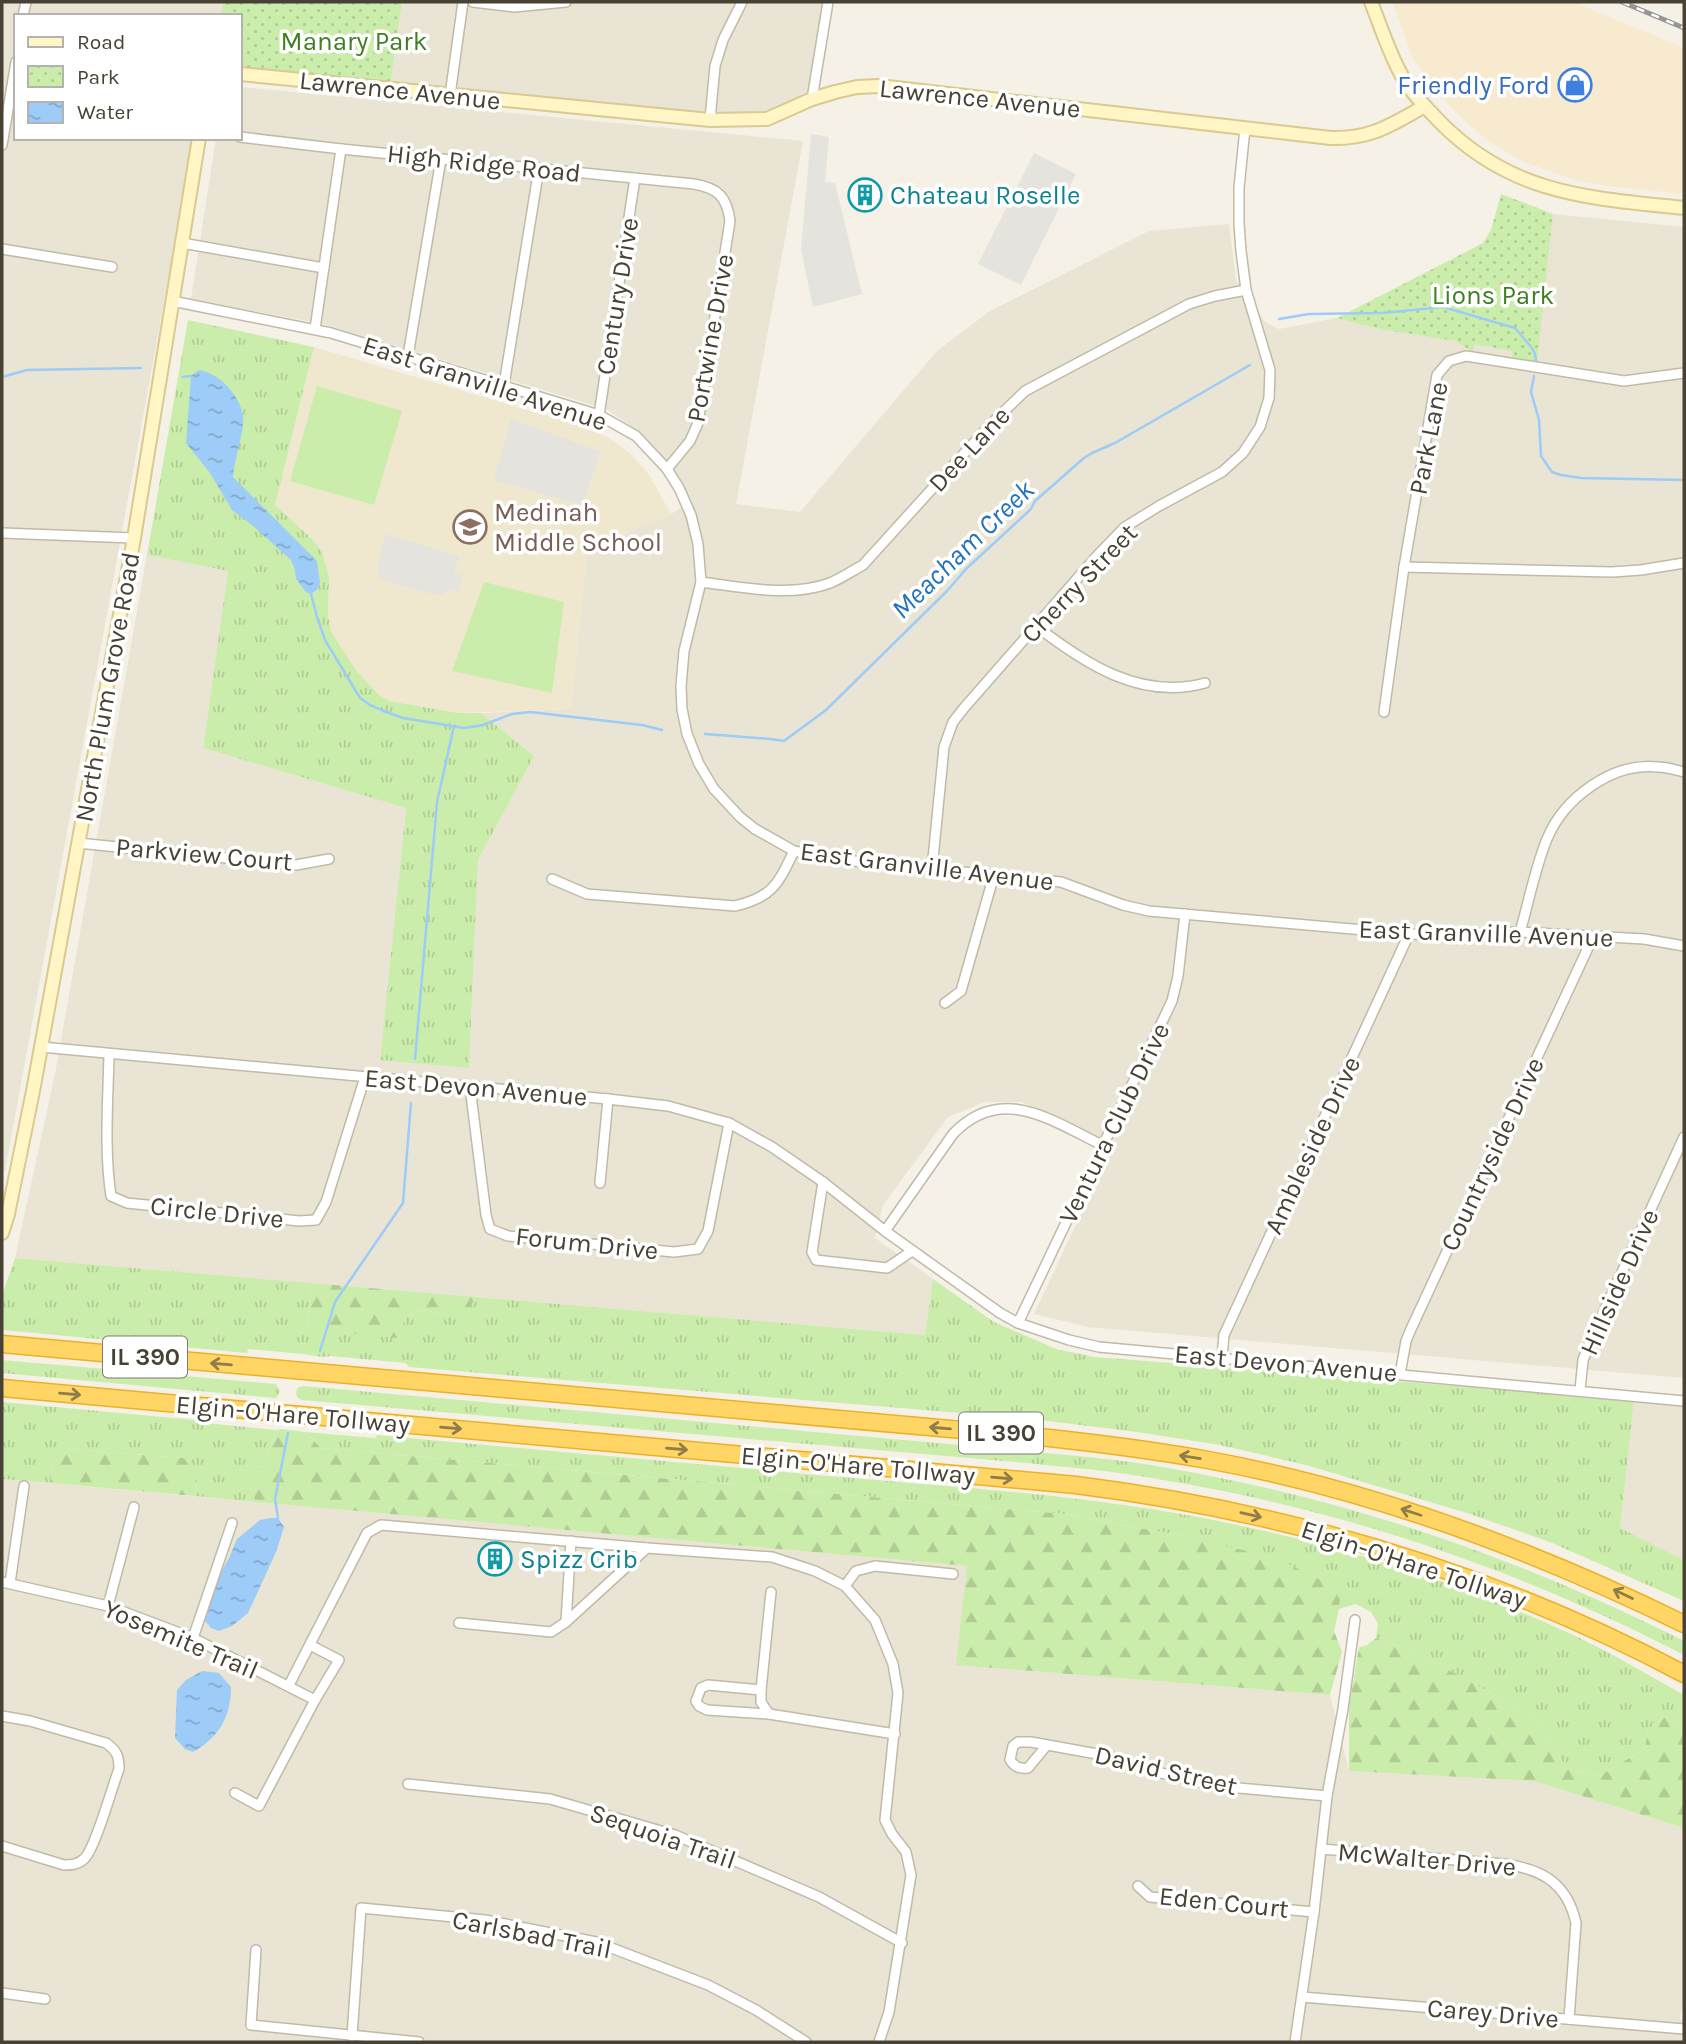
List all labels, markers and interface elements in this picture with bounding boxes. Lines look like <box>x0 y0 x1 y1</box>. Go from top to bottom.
legend <box>14 14 242 140</box>
park label: Manary Park <box>281 26 427 57</box>
text: Road <box>77 30 125 54</box>
text: Park <box>77 65 120 89</box>
street label: Lawrence Avenue <box>298 65 502 116</box>
shop icon: Friendly Ford <box>1556 66 1594 104</box>
place label: Friendly Ford <box>1397 70 1550 101</box>
street label: Lawrence Avenue <box>878 73 1082 124</box>
text: Water <box>77 100 133 124</box>
street label: High Ridge Road <box>385 138 582 189</box>
building icon: Chateau Roselle <box>846 176 884 214</box>
place label: Chateau Roselle <box>890 180 1080 211</box>
street label: Century Drive <box>590 215 645 377</box>
street label: Portwine Drive <box>680 252 741 425</box>
park label: Lions Park <box>1432 280 1554 311</box>
street label: East Granville Avenue <box>359 329 611 438</box>
street label: Park Lane <box>1402 379 1455 497</box>
street label: Dee Lane <box>922 400 1017 499</box>
water label: Meacham Creek <box>884 473 1041 626</box>
place label: Medinah Middle School <box>494 497 662 558</box>
school or university icon: Medinah Middle School <box>451 508 489 546</box>
street label: Cherry Street <box>1015 517 1144 649</box>
street label: North Plum Grove Road <box>68 550 147 825</box>
street label: Parkview Court <box>114 831 294 878</box>
street label: East Granville Avenue <box>798 836 1055 897</box>
street label: East Granville Avenue <box>1358 914 1614 953</box>
street label: Ventura Club Drive <box>1052 1018 1176 1229</box>
street label: Ambleside Drive <box>1258 1051 1367 1239</box>
street label: Countryside Drive <box>1434 1053 1551 1256</box>
street label: East Devon Avenue <box>363 1062 589 1113</box>
street label: Circle Drive <box>149 1190 285 1235</box>
street label: Hillside Drive <box>1573 1204 1665 1360</box>
street label: Forum Drive <box>514 1221 660 1266</box>
road number: IL 390 <box>103 1336 187 1378</box>
street label: East Devon Avenue <box>1173 1338 1399 1389</box>
one-way arrow <box>210 1357 233 1370</box>
one-way arrow <box>58 1388 81 1401</box>
street label: Elgin-O'Hare Tollway <box>175 1389 411 1440</box>
road number: IL 390 <box>959 1413 1043 1454</box>
one-way arrow <box>929 1421 952 1434</box>
one-way arrow <box>439 1422 462 1435</box>
street label: Elgin-O'Hare Tollway <box>740 1440 976 1491</box>
one-way arrow <box>666 1443 688 1456</box>
one-way arrow <box>1179 1450 1202 1463</box>
one-way arrow <box>990 1472 1012 1485</box>
one-way arrow <box>1400 1505 1422 1518</box>
one-way arrow <box>1239 1508 1262 1522</box>
street label: Elgin-O'Hare Tollway <box>1297 1513 1530 1616</box>
building icon: Spizz Crib <box>476 1540 514 1578</box>
place label: Spizz Crib <box>520 1544 638 1575</box>
one-way arrow <box>1613 1587 1634 1600</box>
street label: Yosemite Trail <box>99 1593 263 1686</box>
street label: David Street <box>1092 1739 1240 1802</box>
street label: Sequoia Trail <box>586 1797 740 1876</box>
street label: McWalter Drive <box>1337 1836 1517 1883</box>
street label: Eden Court <box>1158 1880 1291 1925</box>
street label: Carlsbad Trail <box>450 1904 614 1965</box>
street label: Carey Drive <box>1426 1992 1560 2035</box>

